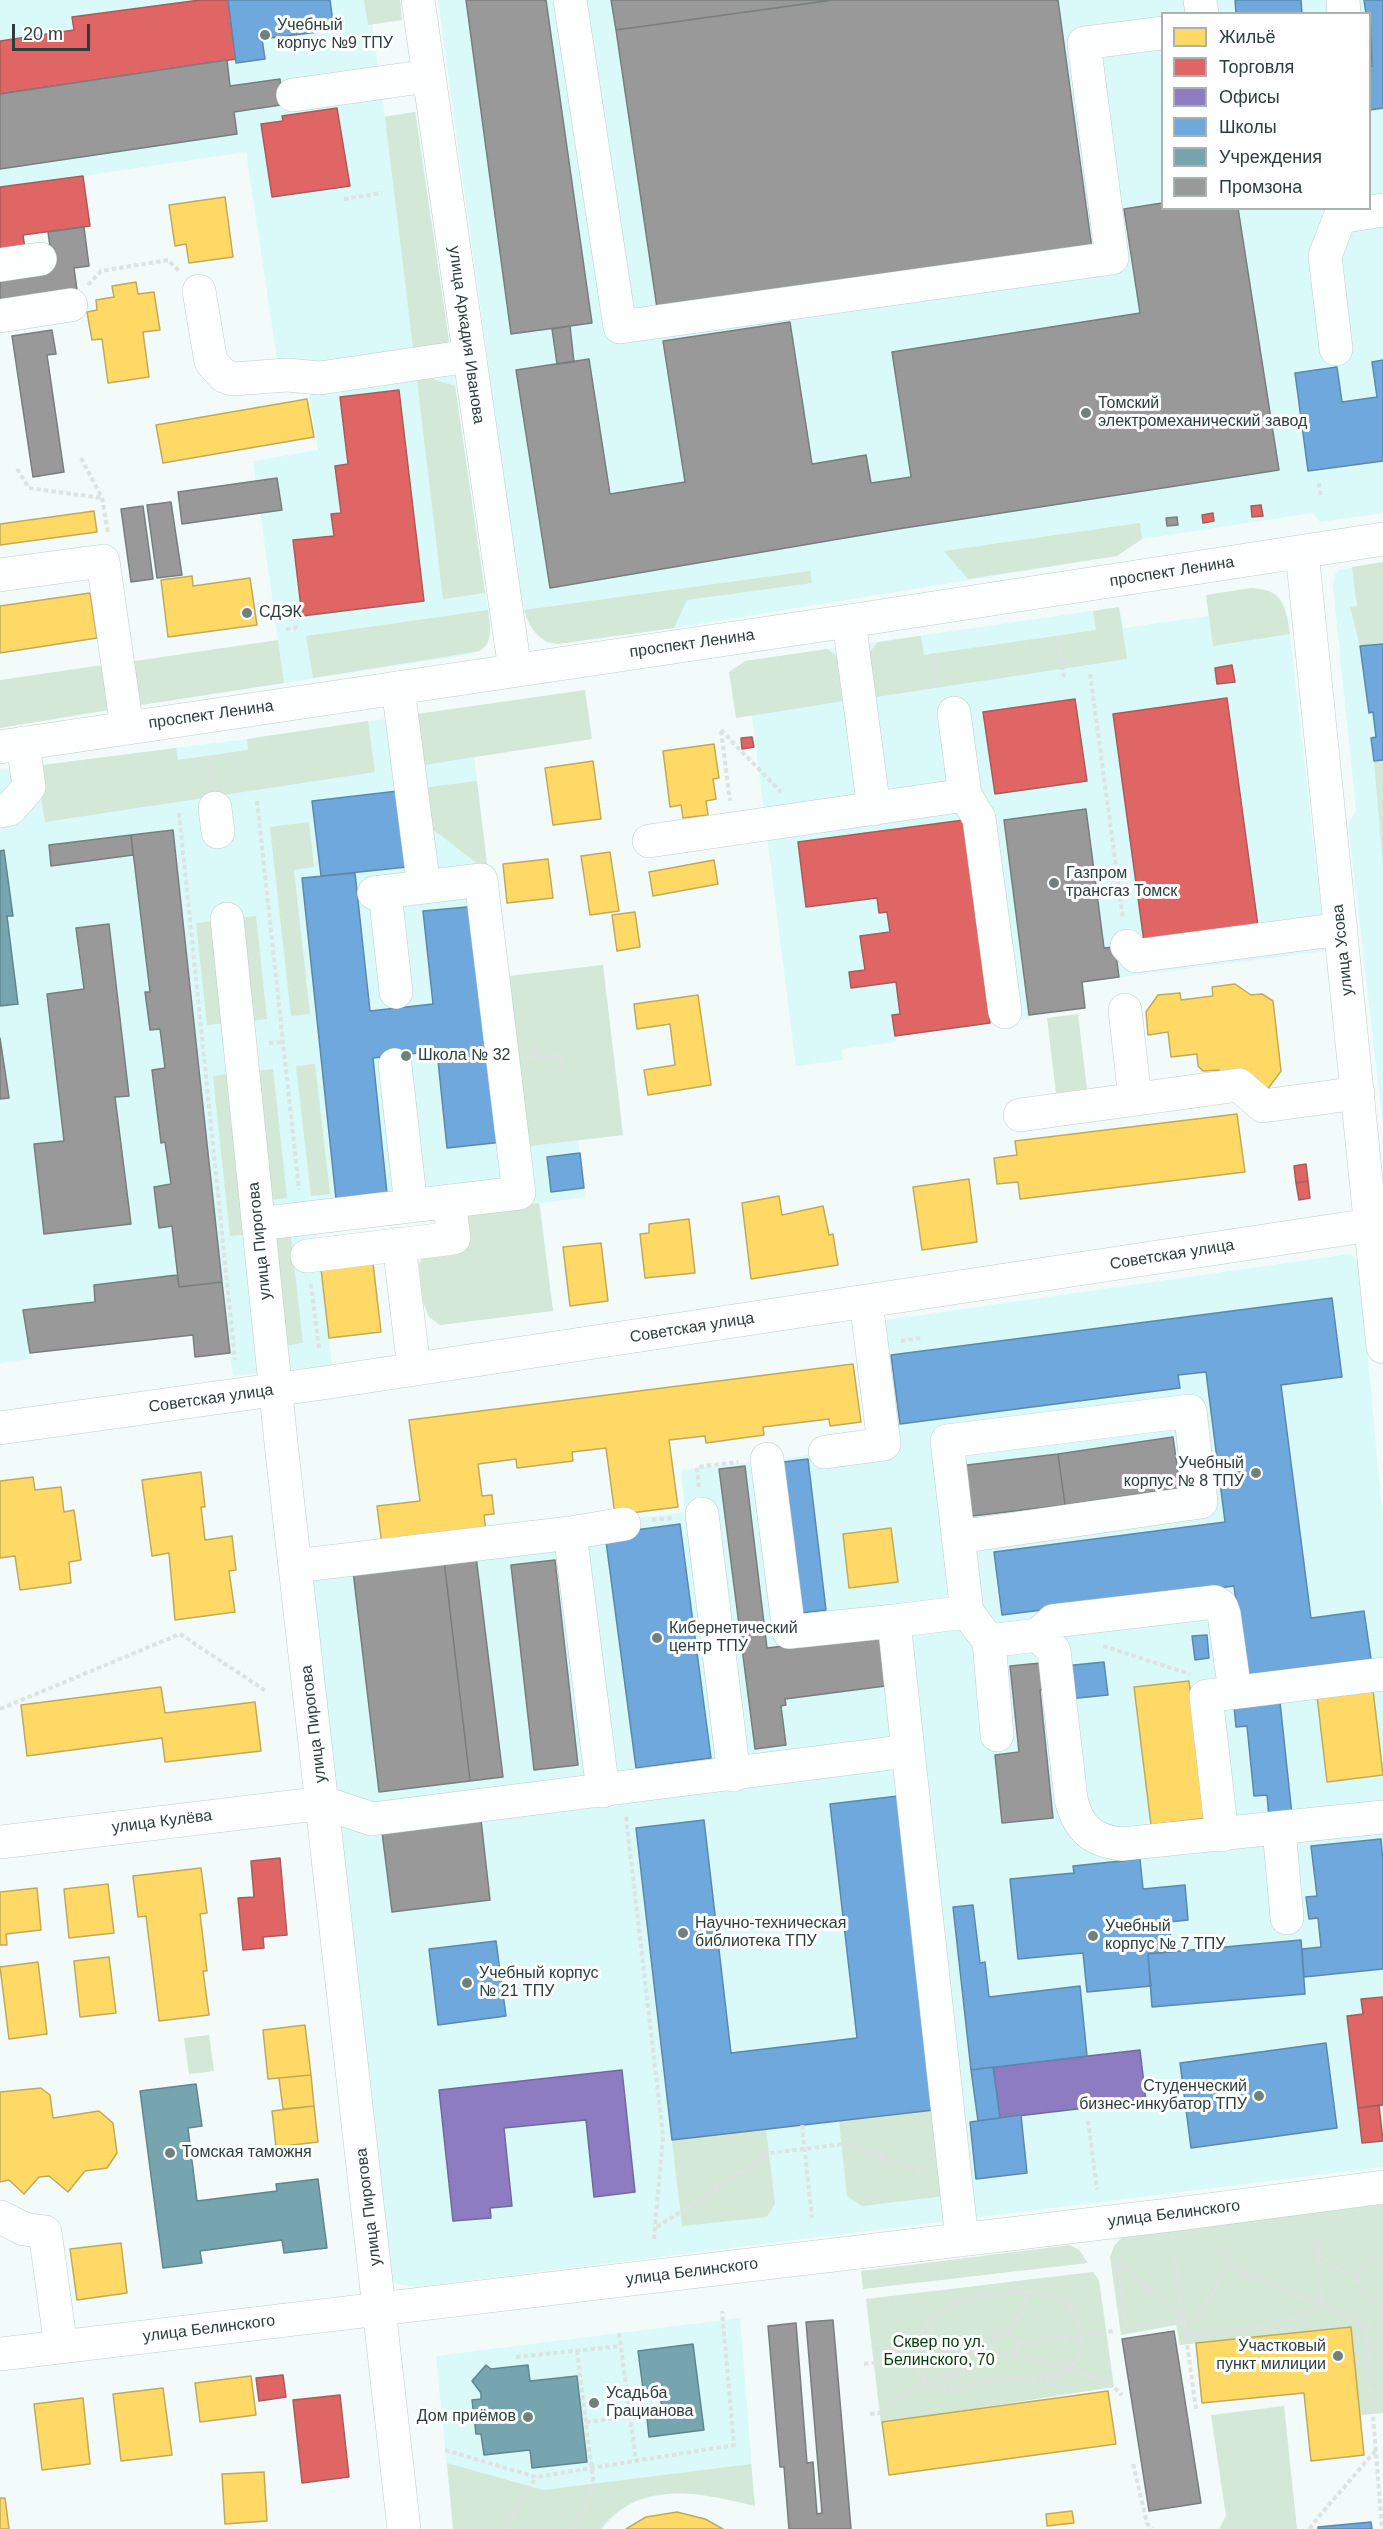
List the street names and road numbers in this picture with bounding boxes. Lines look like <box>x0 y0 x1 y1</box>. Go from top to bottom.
street label: улица Аркадия Иванова <box>444 245 488 425</box>
street label: проспект Ленина <box>1108 553 1236 591</box>
street label: проспект Ленина <box>628 626 756 662</box>
street label: проспект Ленина <box>147 697 275 733</box>
street label: улица Усова <box>1329 903 1357 997</box>
street label: улица Пирогова <box>244 1181 276 1301</box>
street label: Советская улица <box>1108 1236 1236 1274</box>
street label: Советская улица <box>628 1309 756 1347</box>
street label: Советская улица <box>147 1381 275 1417</box>
street label: улица Пирогова <box>297 1664 331 1784</box>
street label: улица Кулёва <box>111 1806 213 1838</box>
street label: улица Пирогова <box>352 2147 386 2267</box>
street label: улица Белинского <box>1107 2196 1241 2232</box>
street label: улица Белинского <box>625 2254 759 2290</box>
street label: улица Белинского <box>142 2311 276 2347</box>

